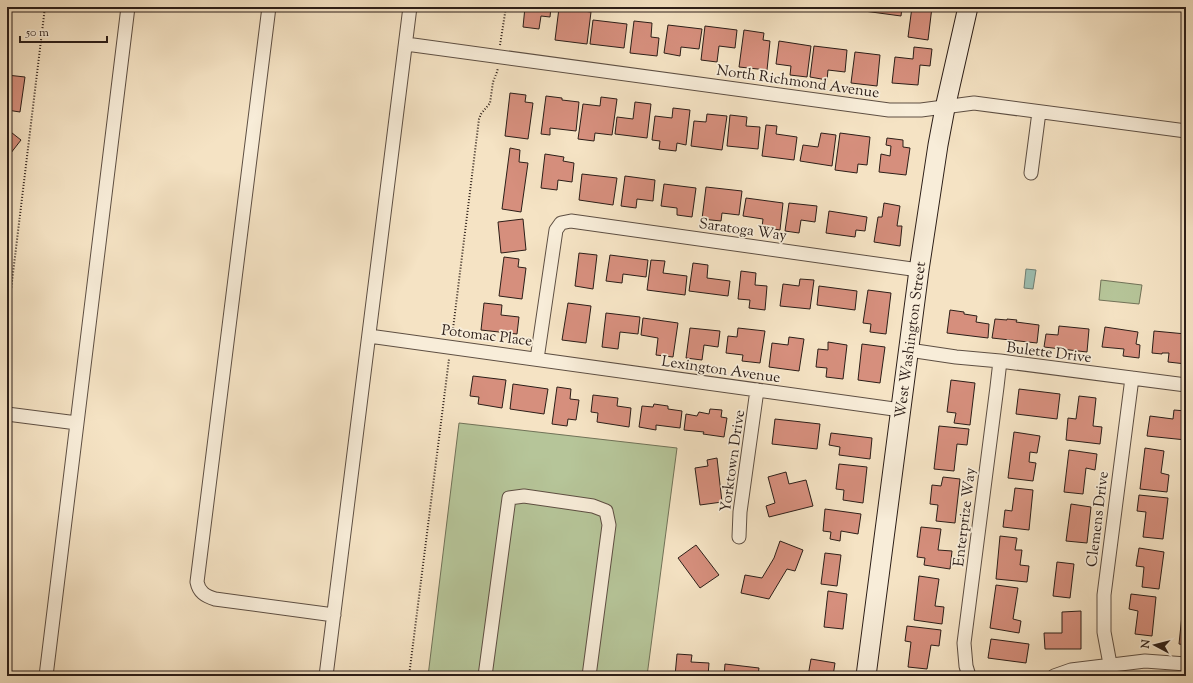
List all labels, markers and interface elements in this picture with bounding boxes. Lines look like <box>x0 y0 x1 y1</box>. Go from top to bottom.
scale bar <box>20 18 107 44</box>
text: 50 m <box>25 24 49 42</box>
street label: North Richmond Avenue <box>715 61 881 104</box>
street label: Saratoga Way <box>697 214 789 247</box>
street label: West Washington Street <box>891 260 932 420</box>
street label: Potomac Place <box>440 320 534 352</box>
street label: Bulette Drive <box>1005 338 1093 369</box>
street label: Lexington Avenue <box>660 352 782 389</box>
street label: Yorktown Drive <box>716 409 751 514</box>
street label: Enterprize Way <box>949 466 982 568</box>
street label: Clemens Drive <box>1082 470 1115 568</box>
north arrow <box>1135 625 1175 665</box>
text: N <box>1137 638 1155 650</box>

